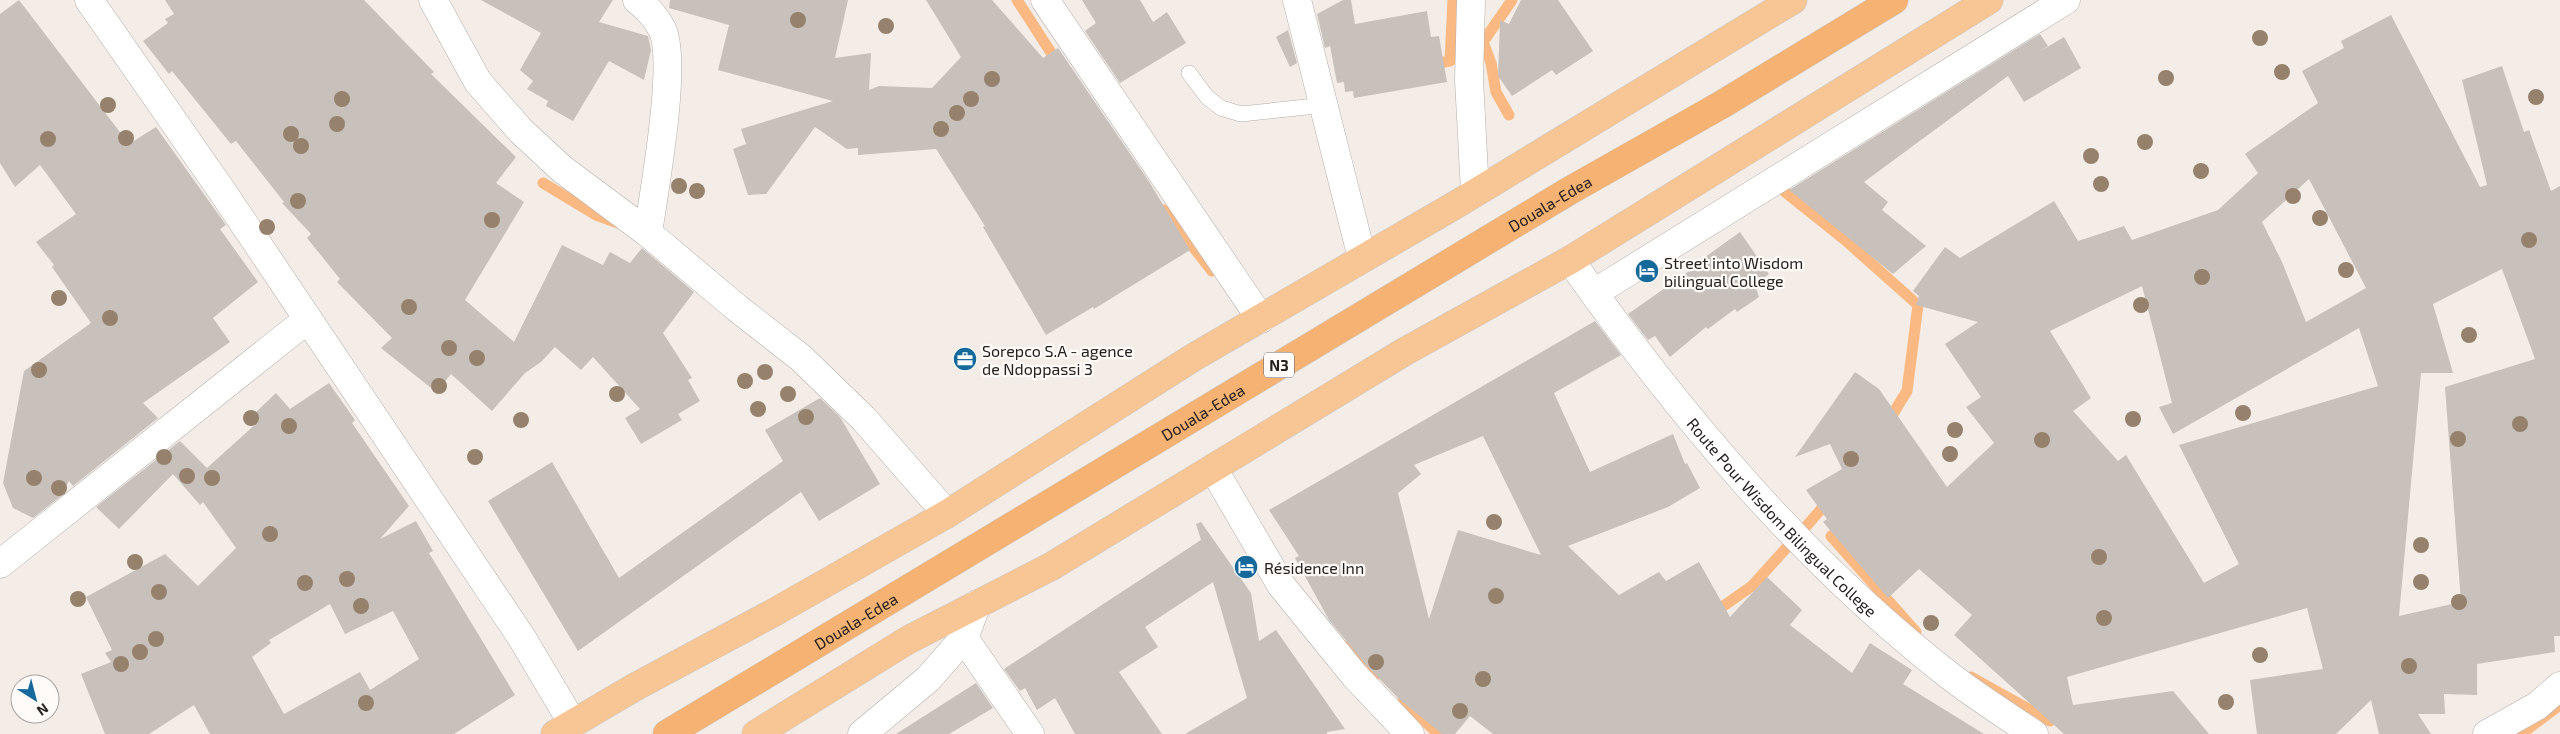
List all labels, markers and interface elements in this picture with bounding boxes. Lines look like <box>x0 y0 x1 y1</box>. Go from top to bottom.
street label: Douala-Edea <box>1504 171 1595 235</box>
place label: Street into Wisdom bilingual College <box>1664 253 1803 290</box>
hotel icon: Street into Wisdom bilingual College <box>1634 258 1660 284</box>
place label: Sorepco S.A - agence de Ndoppassi 3 <box>982 341 1133 378</box>
office icon: Sorepco S.A - agence de Ndoppassi 3 <box>952 346 978 372</box>
road number: N3 <box>1264 352 1294 378</box>
street label: Douala-Edea <box>1157 379 1248 444</box>
street label: Route Pour Wisdom Bilingual College <box>1684 414 1881 620</box>
hotel icon: Résidence Inn <box>1233 554 1259 580</box>
place label: Résidence Inn <box>1264 558 1364 577</box>
street label: Douala-Edea <box>810 588 901 653</box>
north arrow <box>10 674 60 724</box>
text: N <box>34 700 52 720</box>

